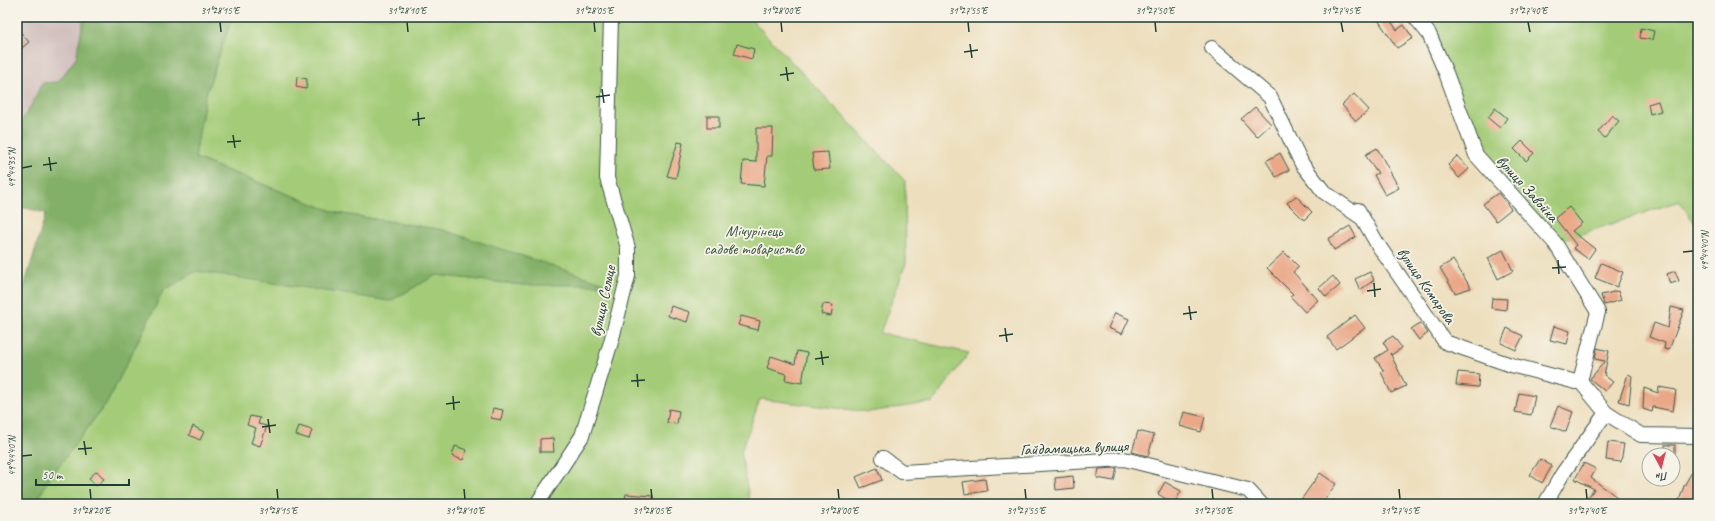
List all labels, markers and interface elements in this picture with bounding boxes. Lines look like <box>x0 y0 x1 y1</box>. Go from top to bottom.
text: 31°28'15"E <box>201 4 241 17</box>
text: 31°28'10"E <box>388 4 428 17</box>
text: 31°28'05"E <box>575 4 615 17</box>
text: 31°28'00"E <box>762 4 802 17</box>
text: 31°27'55"E <box>949 4 989 17</box>
text: 31°27'50"E <box>1136 4 1176 17</box>
text: 31°27'45"E <box>1322 4 1362 17</box>
text: 31°27'40"E <box>1509 4 1549 17</box>
text: 49°44'35"N <box>5 146 18 188</box>
street label: вулиця Завойка <box>1492 151 1563 227</box>
park label: Мічурінець садове товариство <box>704 221 805 259</box>
text: 49°44'40"N <box>1698 229 1711 271</box>
street label: вулиця Комарова <box>1392 243 1460 329</box>
street label: вулиця Сельце <box>586 262 621 339</box>
text: 49°44'40"N <box>5 434 18 476</box>
street label: Гайдамацька вулиця <box>1020 436 1130 460</box>
north arrow <box>1641 447 1681 487</box>
scale bar <box>36 461 129 487</box>
text: 50 m <box>42 467 64 483</box>
text: Пн <box>1655 469 1669 485</box>
text: 31°28'20"E <box>72 504 112 517</box>
text: 31°28'15"E <box>259 504 299 517</box>
text: 31°28'10"E <box>446 504 486 517</box>
text: 31°28'05"E <box>633 504 673 517</box>
text: 31°28'00"E <box>820 504 860 517</box>
text: 31°27'55"E <box>1007 504 1047 517</box>
text: 31°27'50"E <box>1194 504 1234 517</box>
text: 31°27'45"E <box>1381 504 1421 517</box>
text: 31°27'40"E <box>1568 504 1608 517</box>

